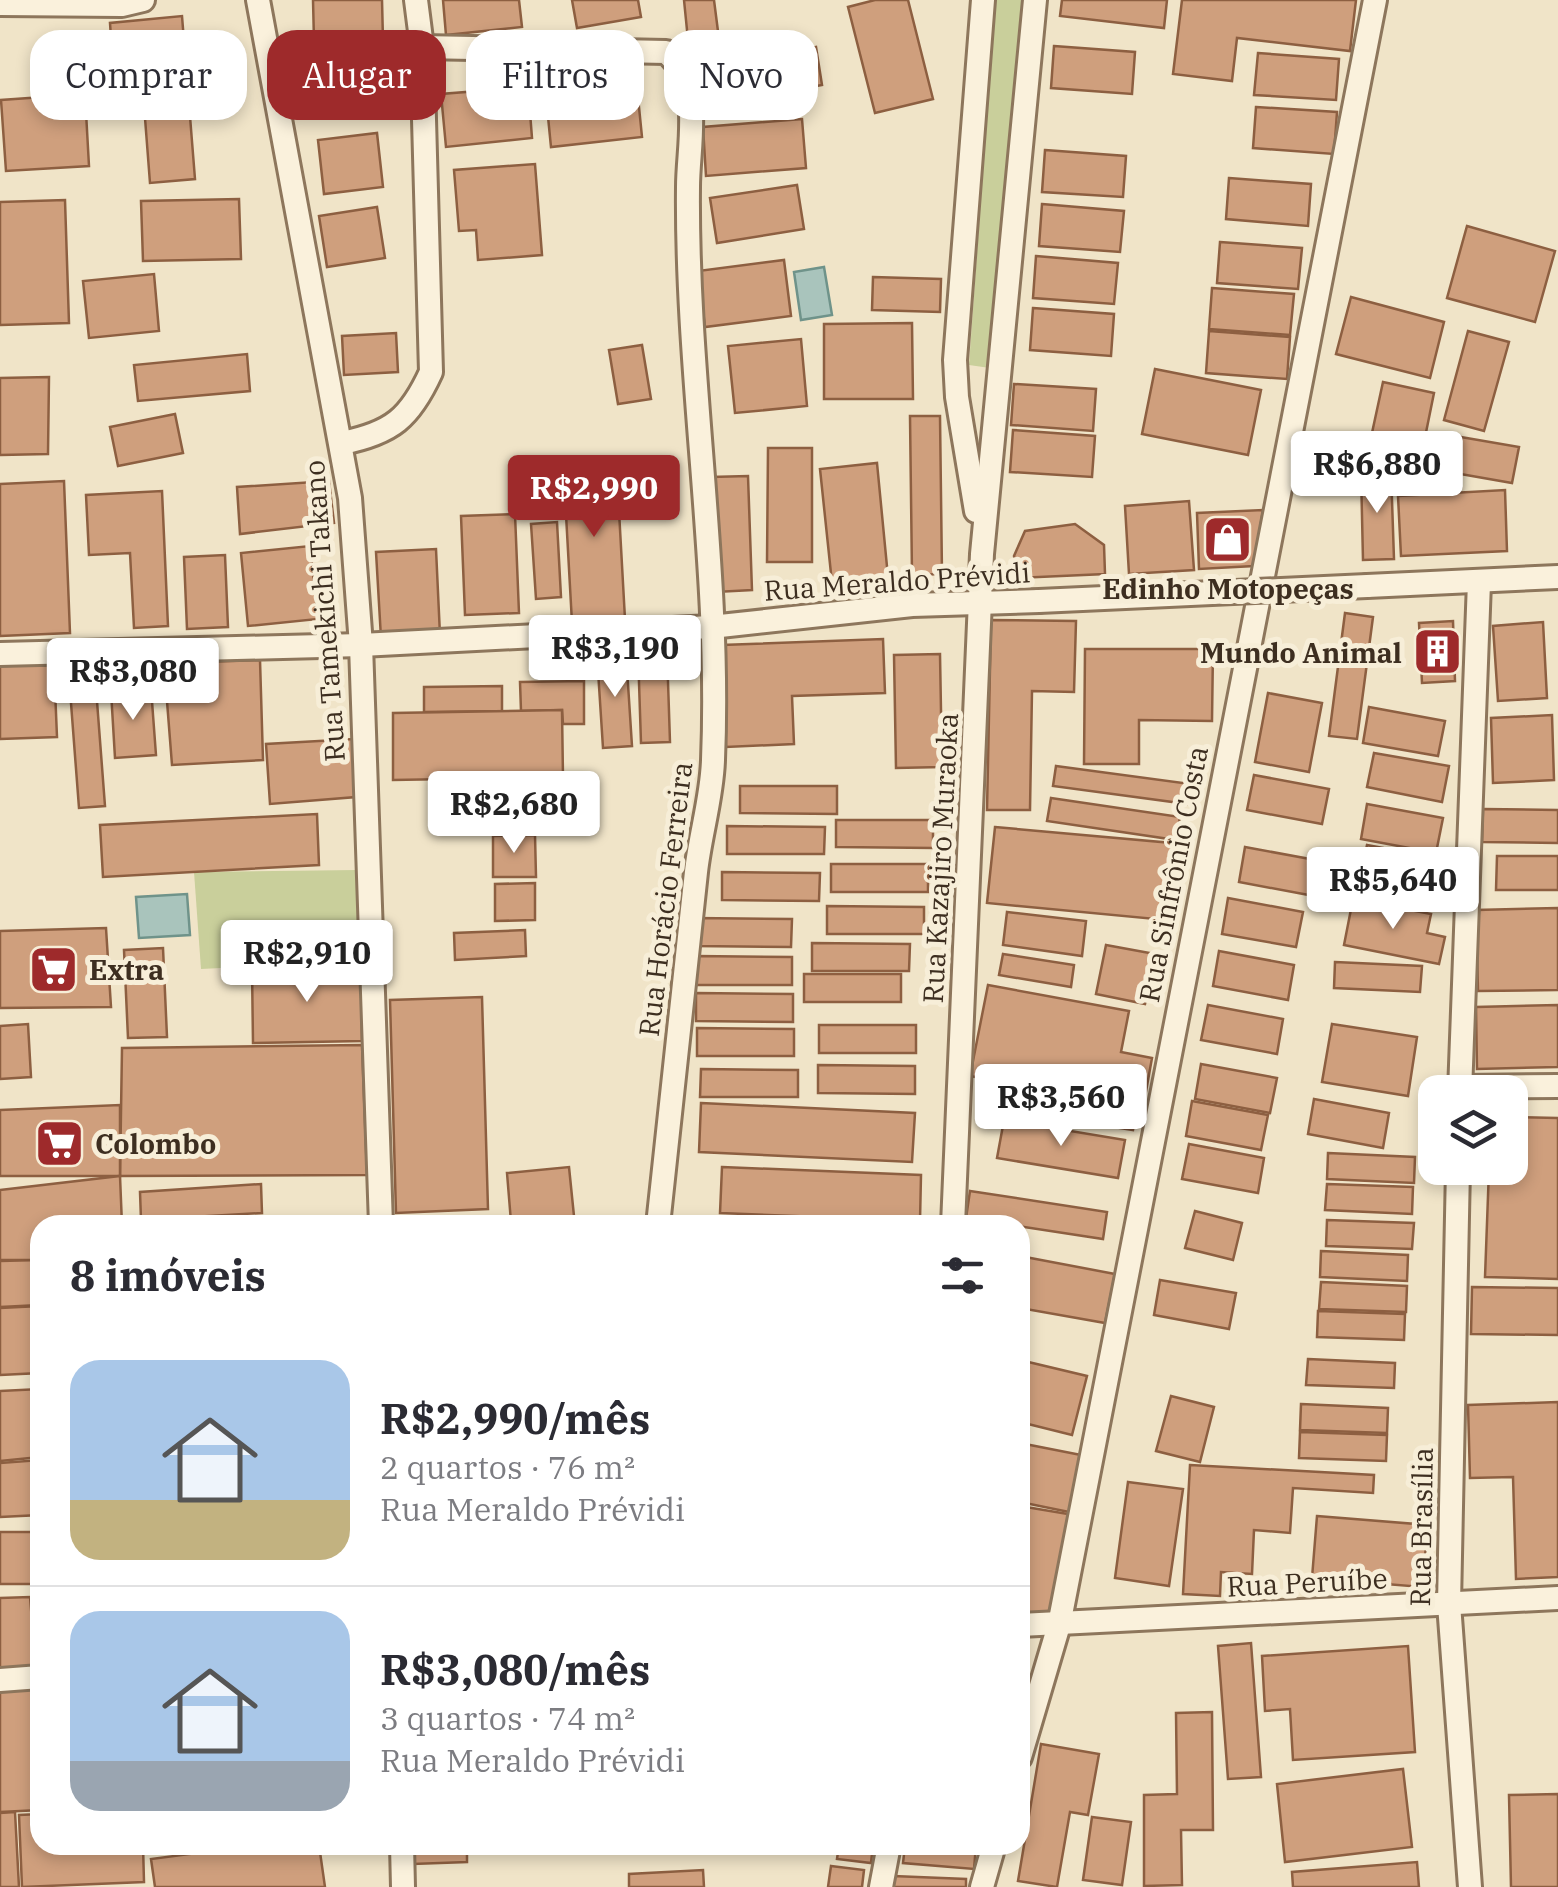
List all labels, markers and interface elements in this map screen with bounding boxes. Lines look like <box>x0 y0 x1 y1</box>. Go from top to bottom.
chip: Comprar <box>30 30 247 120</box>
chip: Alugar <box>267 30 446 120</box>
chip: Filtros <box>466 30 644 120</box>
chip: Novo <box>664 30 818 120</box>
pin: R$6,880 <box>1285 431 1469 516</box>
text: R$6,880 <box>1313 442 1441 484</box>
pin: R$2,990 <box>502 455 686 540</box>
street label: Rua Tamekichi Takano <box>295 459 353 763</box>
text: R$2,990 <box>530 466 658 508</box>
shop icon: Edinho Motopeças <box>1202 514 1254 566</box>
street label: Rua Meraldo Prévidi <box>763 553 1031 609</box>
place label: Edinho Motopeças <box>1102 570 1354 607</box>
pin: R$3,190 <box>523 615 707 700</box>
text: R$3,190 <box>551 626 679 668</box>
building icon: Mundo Animal <box>1411 626 1463 678</box>
place label: Mundo Animal <box>1200 634 1402 671</box>
pin: R$3,080 <box>41 638 225 723</box>
text: R$3,080 <box>69 649 197 691</box>
street label: Rua Kazajiro Muraoka <box>914 712 966 1004</box>
street label: Rua Sinfrônio Costa <box>1130 743 1216 1005</box>
street label: Rua Horácio Ferreira <box>630 759 700 1039</box>
pin: R$2,680 <box>422 771 606 856</box>
text: R$2,680 <box>450 782 578 824</box>
pin: R$5,640 <box>1301 847 1485 932</box>
text: R$5,640 <box>1329 858 1457 900</box>
pin: R$2,910 <box>215 920 399 1005</box>
text: R$2,910 <box>243 931 371 973</box>
supermarket icon: Extra <box>28 943 80 995</box>
place label: Extra <box>89 951 164 988</box>
pin: R$3,560 <box>969 1064 1153 1149</box>
text: R$3,560 <box>997 1075 1125 1117</box>
map controls <box>1418 1075 1528 1185</box>
button: layers <box>1418 1075 1528 1185</box>
supermarket icon: Colombo <box>34 1117 86 1169</box>
place label: Colombo <box>95 1125 216 1162</box>
text: 8 imóveis <box>70 1248 266 1303</box>
icon: filters <box>935 1248 990 1303</box>
text: R$2,990/mês <box>380 1391 650 1446</box>
icon: home <box>150 1400 270 1520</box>
text: 2 quartos · 76 m² <box>380 1446 635 1488</box>
street label: Rua Brasília <box>1401 1447 1441 1607</box>
text: Rua Meraldo Prévidi <box>380 1488 685 1530</box>
street label: Rua Peruíbe <box>1226 1559 1388 1605</box>
text: R$3,080/mês <box>380 1642 650 1697</box>
icon: home <box>150 1651 270 1771</box>
text: 3 quartos · 74 m² <box>380 1697 635 1739</box>
text: Rua Meraldo Prévidi <box>380 1739 685 1781</box>

